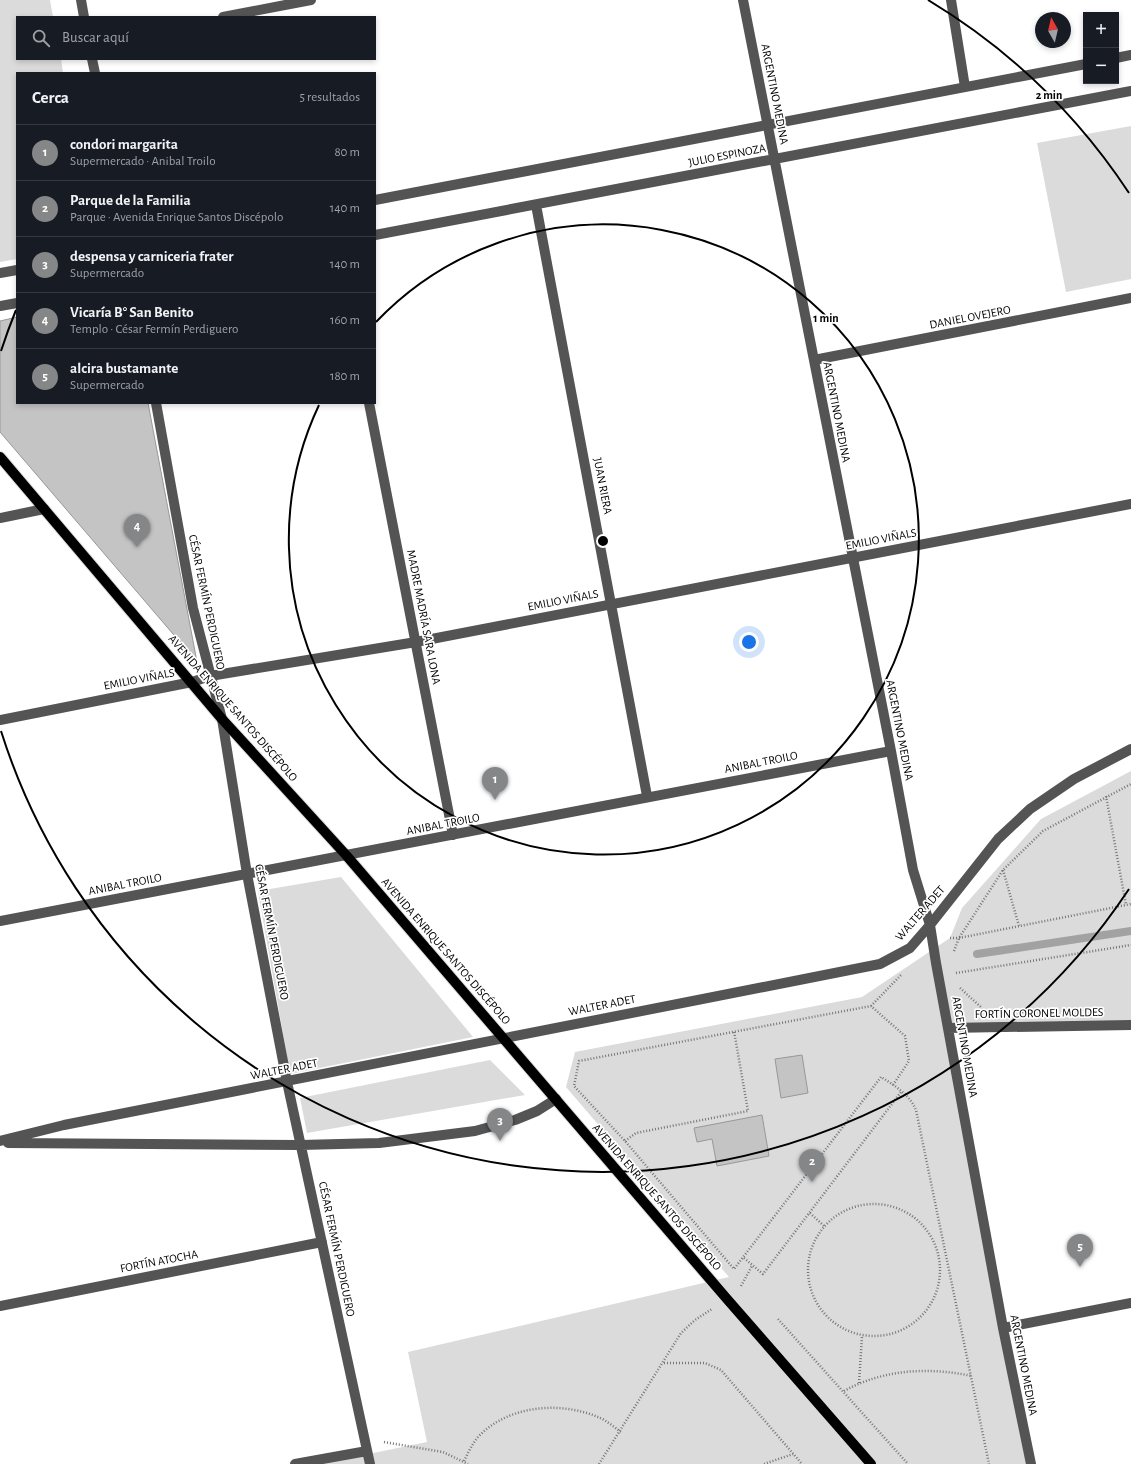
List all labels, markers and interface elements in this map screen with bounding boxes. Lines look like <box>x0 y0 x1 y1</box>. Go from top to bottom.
north arrow <box>1035 12 1071 48</box>
map controls <box>1083 12 1119 84</box>
button: + <box>1083 12 1119 48</box>
search box <box>16 16 376 60</box>
icon: search <box>30 27 52 49</box>
text: Buscar aquí <box>62 30 129 45</box>
street label: ARGENTINO MEDINA <box>759 43 791 146</box>
button: − <box>1083 48 1119 84</box>
text: Cerca <box>32 89 69 106</box>
text: 2 min <box>1036 89 1062 101</box>
text: 5 resultados <box>300 91 360 104</box>
text: condori margarita <box>70 137 178 152</box>
street label: JULIO ESPINOZA <box>687 142 767 168</box>
text: 1 <box>43 146 47 159</box>
text: 80 m <box>334 146 360 159</box>
text: Supermercado · Anibal Troilo <box>70 155 216 168</box>
text: Parque de la Familia <box>70 193 191 208</box>
text: 2 <box>42 202 48 215</box>
text: 140 m <box>330 202 360 215</box>
text: Parque · Avenida Enrique Santos Discépolo <box>70 211 283 224</box>
text: despensa y carniceria frater <box>70 249 234 264</box>
text: 3 <box>42 258 48 271</box>
text: 140 m <box>330 258 360 271</box>
text: Supermercado <box>70 267 144 280</box>
street label: DANIEL OVEJERO <box>928 303 1012 331</box>
text: Vicaría B° San Benito <box>70 305 194 320</box>
text: 1 min <box>813 312 839 324</box>
text: 4 <box>42 314 48 327</box>
text: 160 m <box>330 314 360 327</box>
text: Templo · César Fermín Perdiguero <box>70 323 238 336</box>
text: alcira bustamante <box>70 361 178 376</box>
street label: ARGENTINO MEDINA <box>821 361 853 464</box>
text: 5 <box>42 370 48 383</box>
text: 180 m <box>330 370 360 383</box>
text: Supermercado <box>70 379 144 392</box>
street label: JUAN RIERA <box>592 457 614 515</box>
pin: 4 <box>124 514 150 547</box>
street label: EMILIO VIÑALS <box>844 524 918 552</box>
street label: CÉSAR FERMÍN PERDIGUERO <box>187 533 228 671</box>
centre of rings <box>596 534 610 548</box>
street label: MADRE MADRÍA SARA LONA <box>405 548 444 685</box>
street label: EMILIO VIÑALS <box>526 585 600 613</box>
street label: AVENIDA ENRIQUE SANTOS DISCÉPOLO <box>165 632 301 784</box>
your location <box>739 632 759 652</box>
street label: EMILIO VIÑALS <box>102 664 176 692</box>
street label: ARGENTINO MEDINA <box>884 679 916 782</box>
street label: ANIBAL TROILO <box>723 749 799 775</box>
pin: 1 <box>482 767 508 800</box>
street label: ANIBAL TROILO <box>405 811 481 837</box>
street label: CÉSAR FERMÍN PERDIGUERO <box>253 863 292 1001</box>
street label: ANIBAL TROILO <box>87 871 163 897</box>
street label: AVENIDA ENRIQUE SANTOS DISCÉPOLO <box>378 875 514 1027</box>
street label: WALTER ADET <box>893 883 947 943</box>
street label: WALTER ADET <box>567 993 637 1017</box>
street label: ARGENTINO MEDINA <box>950 995 980 1099</box>
street label: FORTÍN CORONEL MOLDES <box>975 1005 1104 1020</box>
street label: WALTER ADET <box>249 1057 319 1081</box>
pin: 3 <box>487 1108 513 1141</box>
street label: AVENIDA ENRIQUE SANTOS DISCÉPOLO <box>589 1121 725 1273</box>
pin: 2 <box>799 1149 825 1182</box>
street label: CÉSAR FERMÍN PERDIGUERO <box>317 1180 358 1318</box>
pin: 5 <box>1067 1234 1093 1267</box>
street label: FORTÍN ATOCHA <box>119 1247 199 1274</box>
street label: ARGENTINO MEDINA <box>1008 1314 1040 1417</box>

